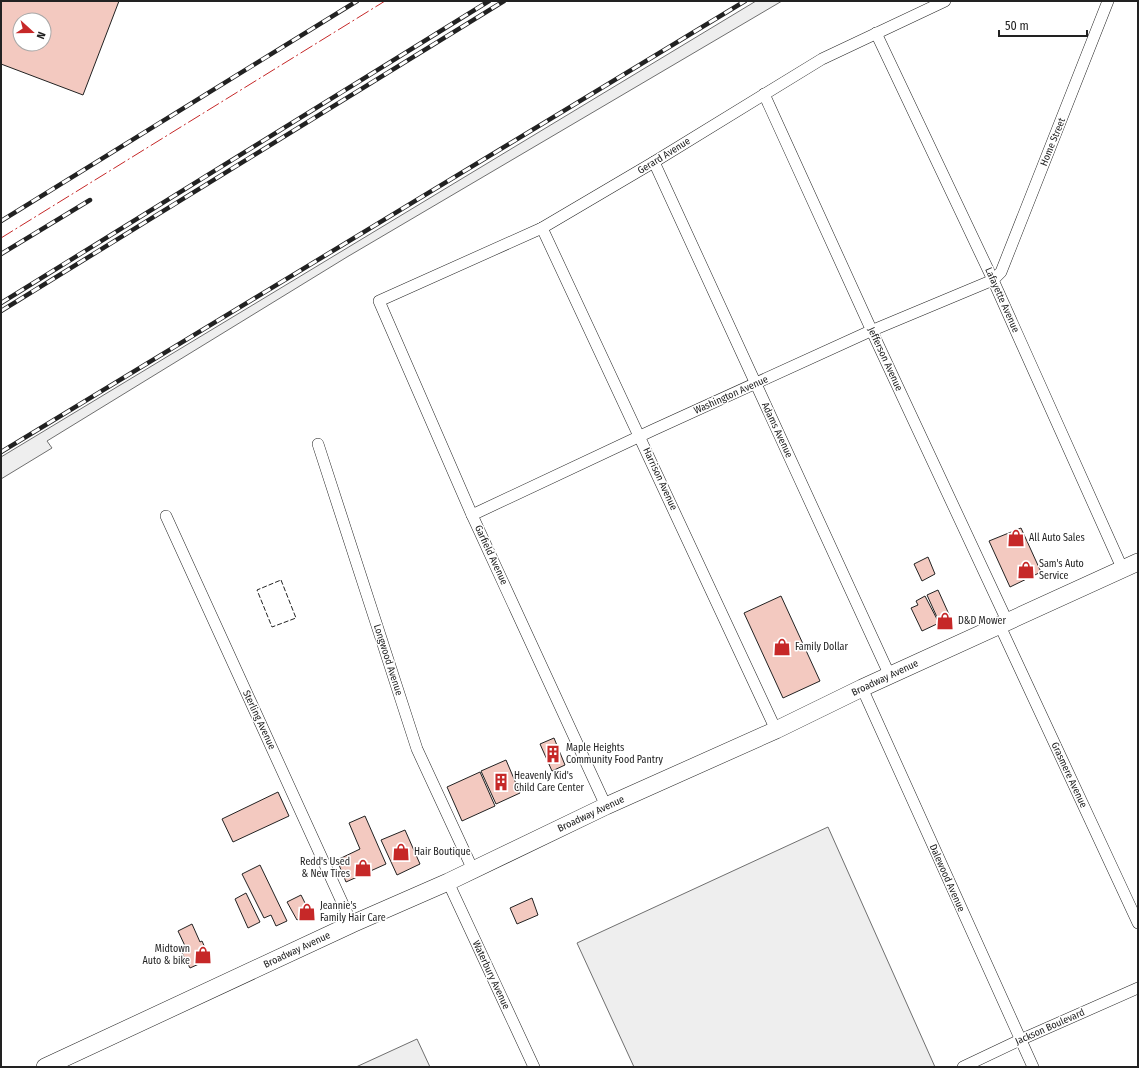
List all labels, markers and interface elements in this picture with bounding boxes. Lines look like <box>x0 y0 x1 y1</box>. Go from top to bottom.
north arrow <box>12 12 52 52</box>
scale bar <box>999 12 1087 38</box>
text: 50 m <box>1005 19 1029 33</box>
text: N <box>34 30 48 41</box>
street label: Home Street <box>1038 115 1068 168</box>
street label: Gerard Avenue <box>635 135 693 177</box>
street label: Lafayette Avenue <box>982 266 1022 334</box>
street label: Jefferson Avenue <box>865 325 905 393</box>
street label: Washington Avenue <box>692 373 770 417</box>
street label: Adams Avenue <box>759 400 795 460</box>
street label: Harrison Avenue <box>640 446 680 512</box>
street label: Garfield Avenue <box>472 523 510 587</box>
shop icon: All Auto Sales <box>1006 528 1026 548</box>
place label: All Auto Sales <box>1029 532 1085 544</box>
place label: Sam's Auto Service <box>1039 558 1084 582</box>
shop icon: Sam's Auto Service <box>1016 560 1036 580</box>
shop icon: D&D Mower <box>935 611 955 631</box>
place label: D&D Mower <box>958 615 1006 627</box>
street label: Longwood Avenue <box>371 623 405 697</box>
shop icon: Family Dollar <box>772 637 792 657</box>
place label: Family Dollar <box>795 641 848 653</box>
street label: Broadway Avenue <box>850 657 920 699</box>
street label: Sterling Avenue <box>240 688 278 752</box>
street label: Grasmere Avenue <box>1049 740 1090 810</box>
place label: Maple Heights Community Food Pantry <box>566 742 663 766</box>
building icon: Maple Heights Community Food Pantry <box>543 744 563 764</box>
place label: Heavenly Kid's Child Care Center <box>514 770 585 794</box>
building icon: Heavenly Kid's Child Care Center <box>491 772 511 792</box>
street label: Broadway Avenue <box>556 793 626 835</box>
shop icon: Hair Boutique <box>391 842 411 862</box>
street label: Dalewood Avenue <box>927 842 967 914</box>
place label: Hair Boutique <box>414 846 471 858</box>
place label: Redd's Used & New Tires <box>300 856 350 880</box>
shop icon: Redd's Used & New Tires <box>353 858 373 878</box>
place label: Jeannie's Family Hair Care <box>320 900 386 924</box>
shop icon: Jeannie's Family Hair Care <box>297 902 317 922</box>
street label: Broadway Avenue <box>262 929 332 971</box>
street label: Waterbury Avenue <box>470 939 512 1011</box>
place label: Midtown Auto & bike <box>142 943 190 967</box>
shop icon: Midtown Auto & bike <box>193 945 213 965</box>
street label: Jackson Boulevard <box>1013 1006 1087 1048</box>

